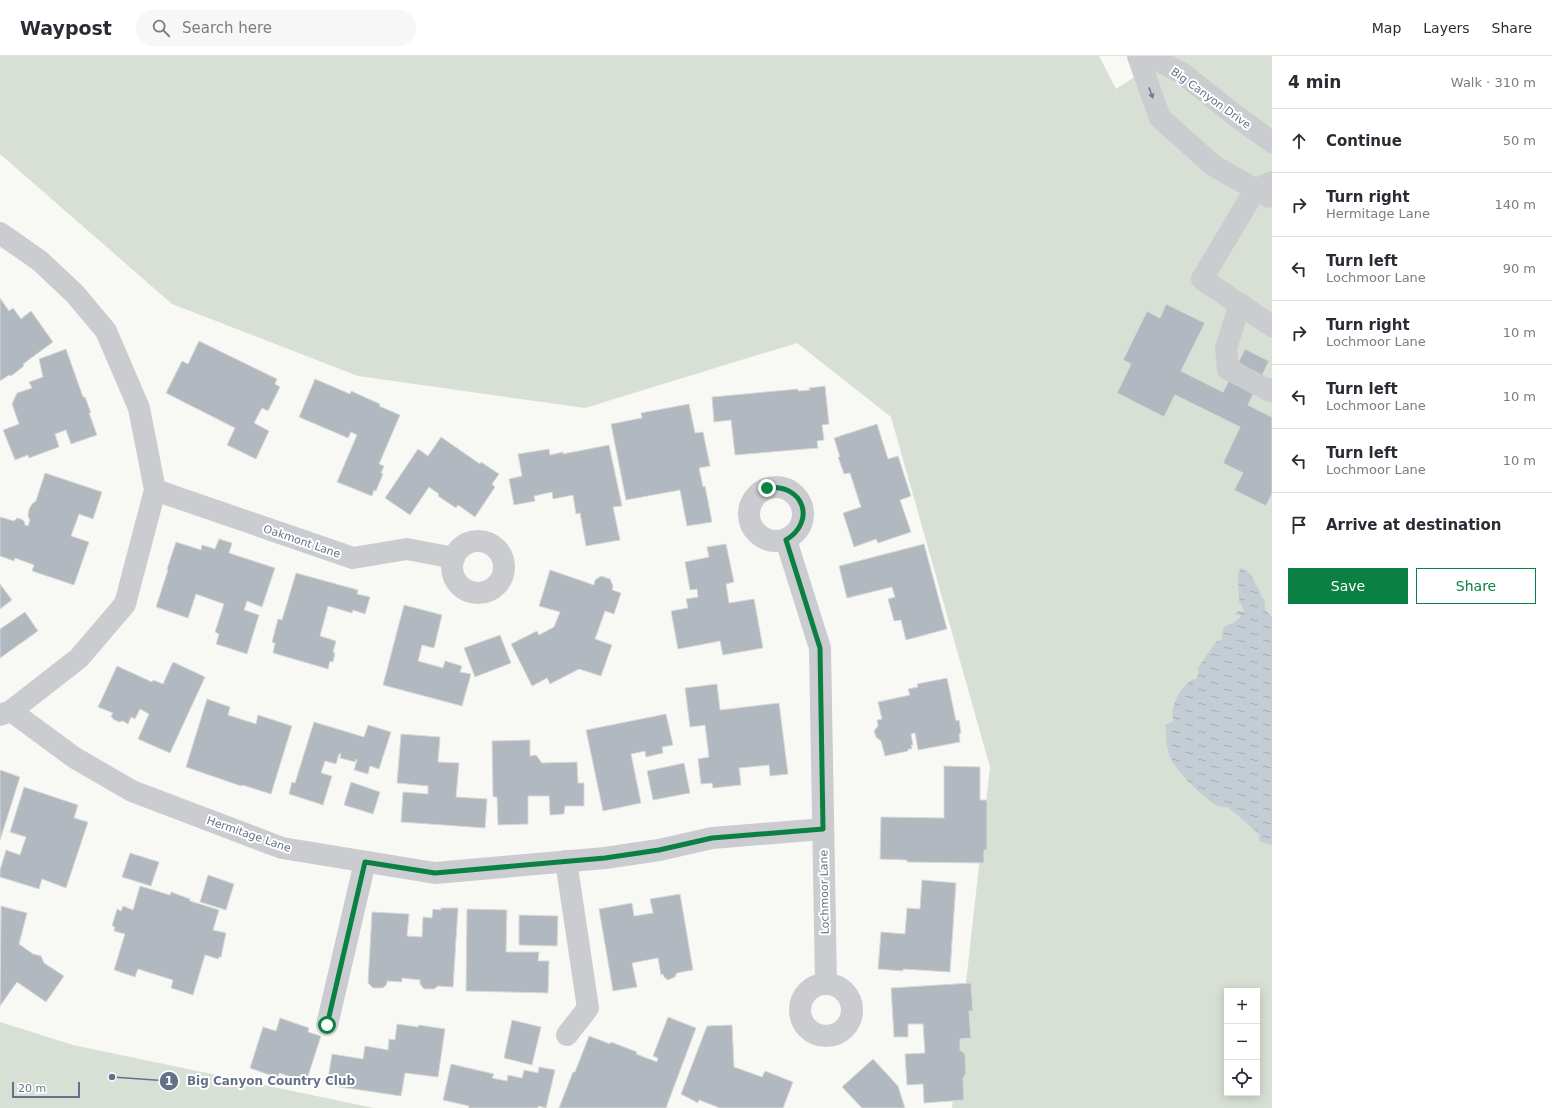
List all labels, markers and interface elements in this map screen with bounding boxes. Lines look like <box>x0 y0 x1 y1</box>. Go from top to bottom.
search box <box>136 10 416 46</box>
text: Waypost <box>20 17 112 39</box>
icon: search <box>150 17 172 39</box>
text: Search here <box>182 19 272 37</box>
text: Map <box>1372 20 1401 36</box>
text: Layers <box>1423 20 1470 36</box>
text: Share <box>1492 20 1532 36</box>
street label: Big Canyon Drive <box>1168 65 1253 132</box>
text: 4 min <box>1288 72 1341 92</box>
text: Walk · 310 m <box>1451 75 1536 90</box>
one-way arrow <box>1148 87 1154 99</box>
icon: ahead <box>1288 130 1310 152</box>
text: Continue <box>1326 132 1402 150</box>
text: 50 m <box>1503 133 1536 148</box>
text: Turn right <box>1326 188 1410 206</box>
icon: right <box>1288 194 1310 216</box>
text: 140 m <box>1494 197 1536 212</box>
text: Hermitage Lane <box>1326 206 1430 221</box>
text: Turn left <box>1326 252 1398 270</box>
icon: left <box>1288 258 1310 280</box>
text: 90 m <box>1503 261 1536 276</box>
text: Lochmoor Lane <box>1326 270 1426 285</box>
text: Turn right <box>1326 316 1410 334</box>
icon: right <box>1288 322 1310 344</box>
text: 10 m <box>1503 325 1536 340</box>
text: Lochmoor Lane <box>1326 334 1426 349</box>
text: Turn left <box>1326 380 1398 398</box>
icon: left <box>1288 386 1310 408</box>
text: 10 m <box>1503 389 1536 404</box>
text: Lochmoor Lane <box>1326 398 1426 413</box>
text: Turn left <box>1326 444 1398 462</box>
icon: left <box>1288 450 1310 472</box>
text: 10 m <box>1503 453 1536 468</box>
text: Lochmoor Lane <box>1326 462 1426 477</box>
route end <box>758 479 776 497</box>
icon: arrive <box>1288 514 1310 536</box>
text: Arrive at destination <box>1326 516 1501 534</box>
street label: Oakmont Lane <box>262 522 342 561</box>
button: Save <box>1288 568 1408 604</box>
button: Share <box>1416 568 1536 604</box>
street label: Hermitage Lane <box>205 814 293 855</box>
street label: Lochmoor Lane <box>817 849 832 934</box>
map controls <box>1224 988 1260 1096</box>
button: + <box>1224 988 1260 1024</box>
route start <box>318 1016 336 1034</box>
button: − <box>1224 1024 1260 1060</box>
button: locate <box>1224 1060 1260 1096</box>
callout: Big Canyon Country Club <box>159 1069 363 1093</box>
text: 1 <box>165 1074 173 1088</box>
text: Big Canyon Country Club <box>187 1074 355 1088</box>
scale bar <box>12 1080 80 1099</box>
text: 20 m <box>18 1082 46 1095</box>

